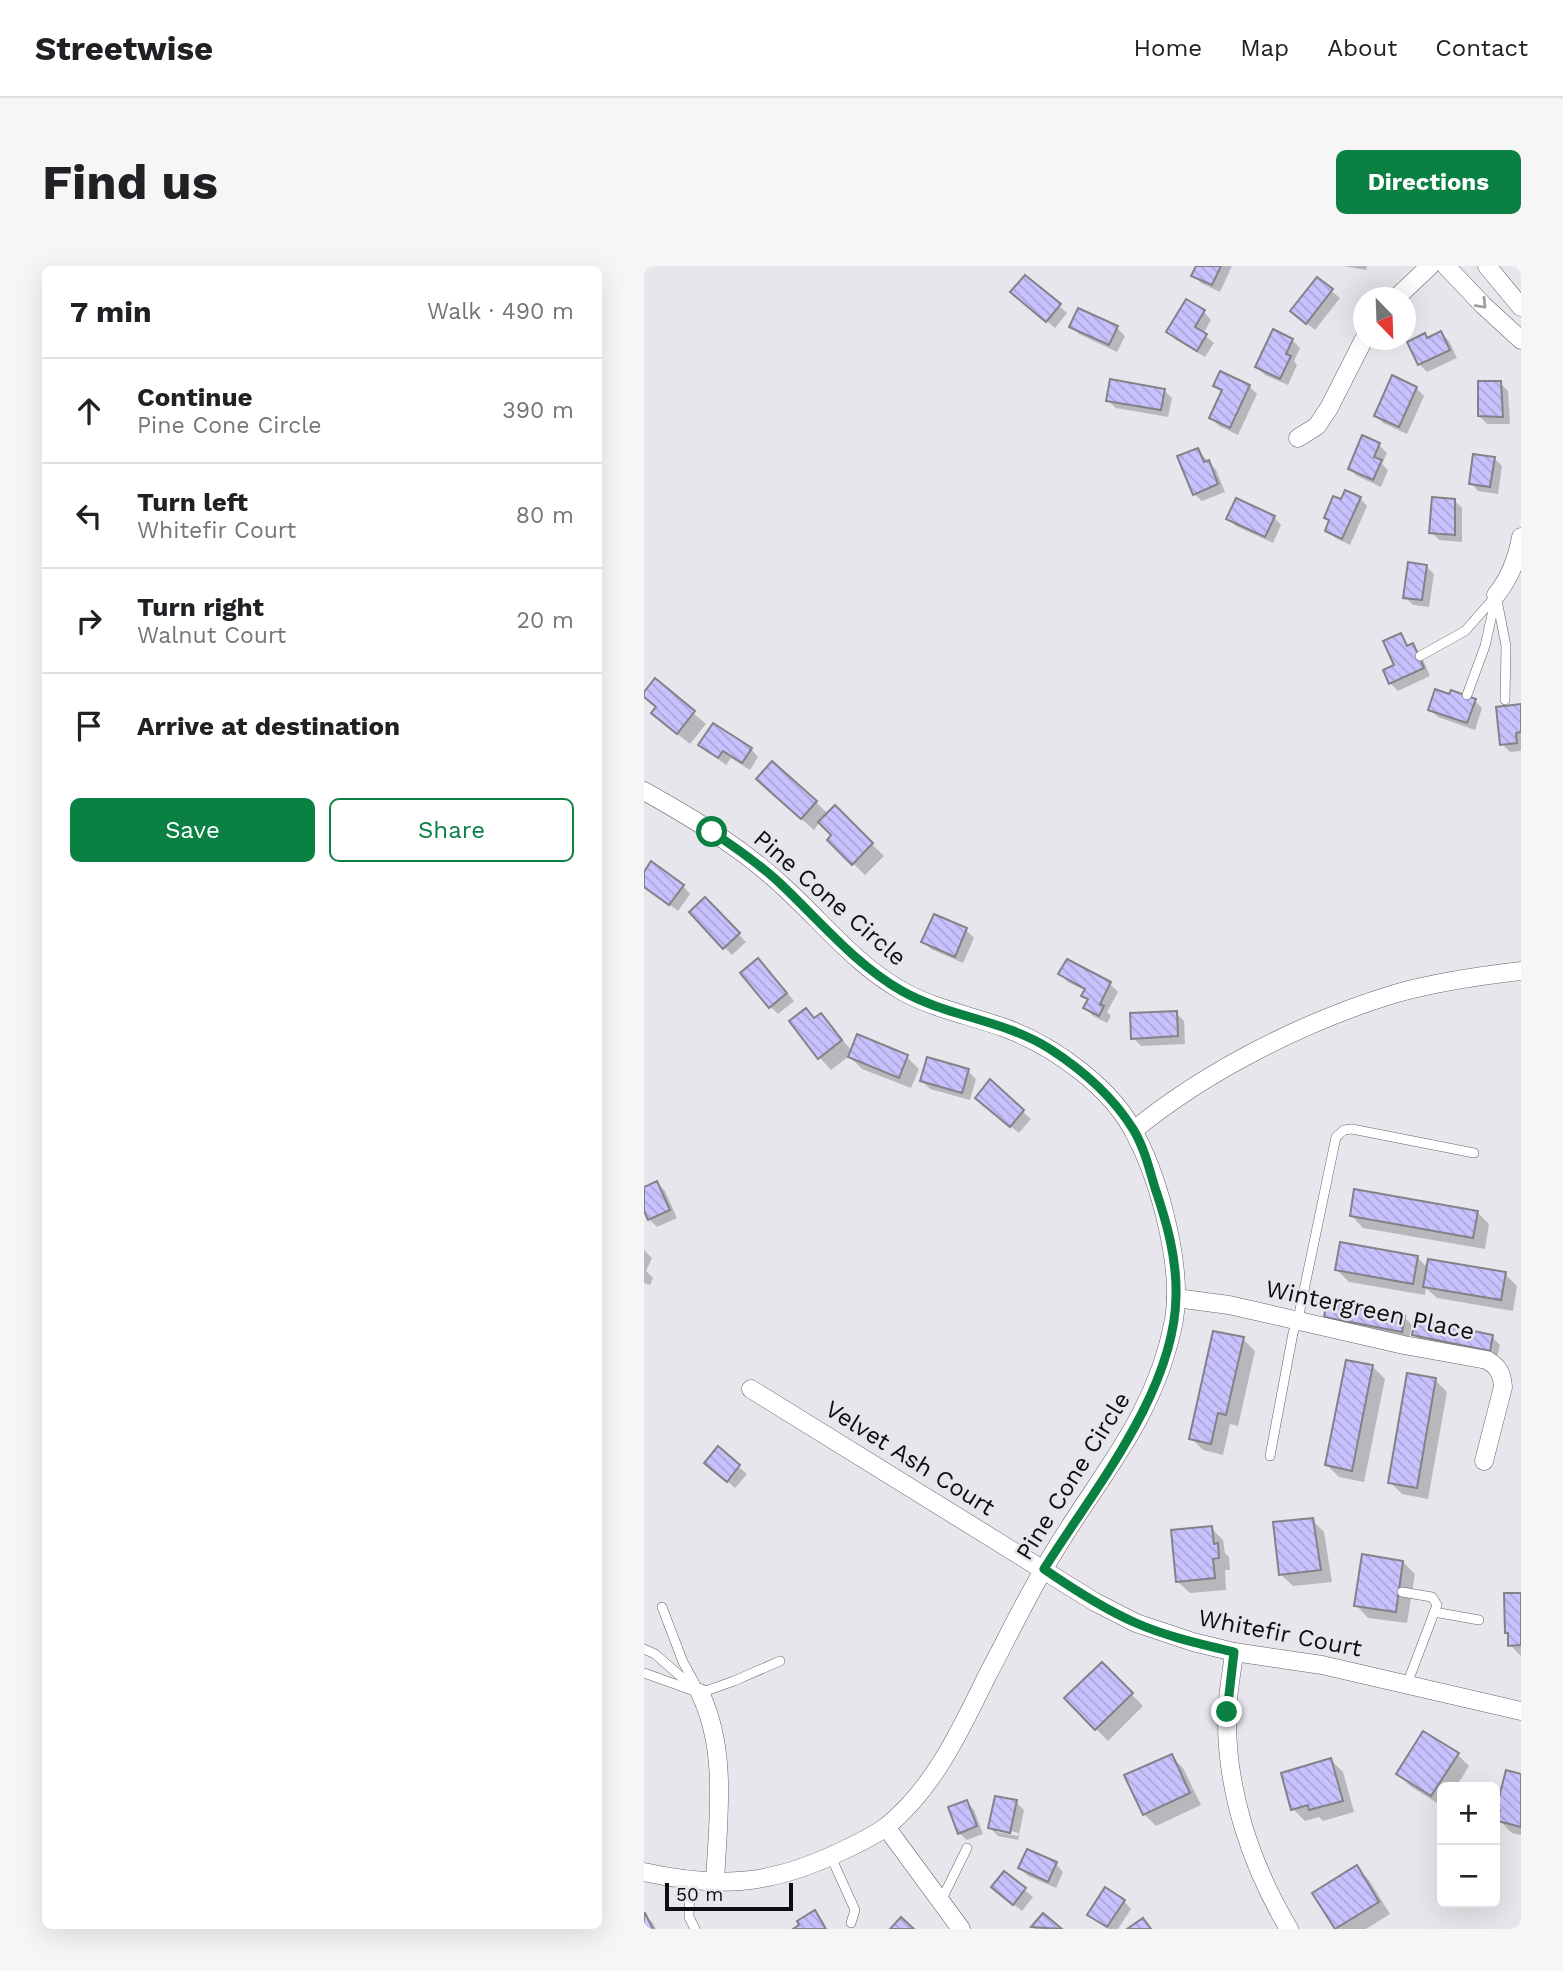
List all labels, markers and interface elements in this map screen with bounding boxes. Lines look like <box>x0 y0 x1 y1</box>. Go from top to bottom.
text: Streetwise <box>35 29 213 68</box>
text: Home <box>1134 34 1202 62</box>
text: Map <box>1240 34 1289 62</box>
text: About <box>1327 34 1397 62</box>
text: Contact <box>1435 34 1528 62</box>
button: Directions <box>1336 150 1521 214</box>
text: Find us <box>42 153 218 211</box>
north arrow <box>1353 287 1416 350</box>
text: 7 min <box>70 294 152 329</box>
one-way arrow <box>1474 296 1487 309</box>
text: Walk · 490 m <box>427 298 574 325</box>
text: Continue <box>137 382 253 412</box>
icon: ahead <box>70 392 108 430</box>
text: 390 m <box>502 397 574 424</box>
text: Pine Cone Circle <box>137 412 322 439</box>
text: Turn left <box>137 487 248 517</box>
icon: left <box>70 497 108 535</box>
text: 80 m <box>516 502 574 529</box>
text: Whitefir Court <box>137 517 296 544</box>
text: Turn right <box>137 592 264 622</box>
icon: right <box>70 602 108 640</box>
text: 20 m <box>517 607 574 634</box>
text: Walnut Court <box>137 622 286 649</box>
icon: arrive <box>70 707 108 745</box>
text: Arrive at destination <box>137 711 400 741</box>
button: Save <box>70 798 315 862</box>
button: Share <box>329 798 574 862</box>
route start <box>696 816 727 847</box>
street label: Pine Cone Circle <box>748 824 912 972</box>
street label: Wintergreen Place <box>1263 1274 1477 1346</box>
street label: Pine Cone Circle <box>1010 1387 1136 1565</box>
street label: Velvet Ash Court <box>820 1395 1000 1521</box>
street label: Whitefir Court <box>1196 1603 1364 1663</box>
route end <box>1211 1696 1242 1727</box>
map controls <box>1437 1782 1500 1908</box>
button: + <box>1437 1782 1500 1845</box>
button: − <box>1437 1845 1500 1908</box>
scale bar <box>665 1880 793 1912</box>
text: 50 m <box>676 1883 723 1906</box>

